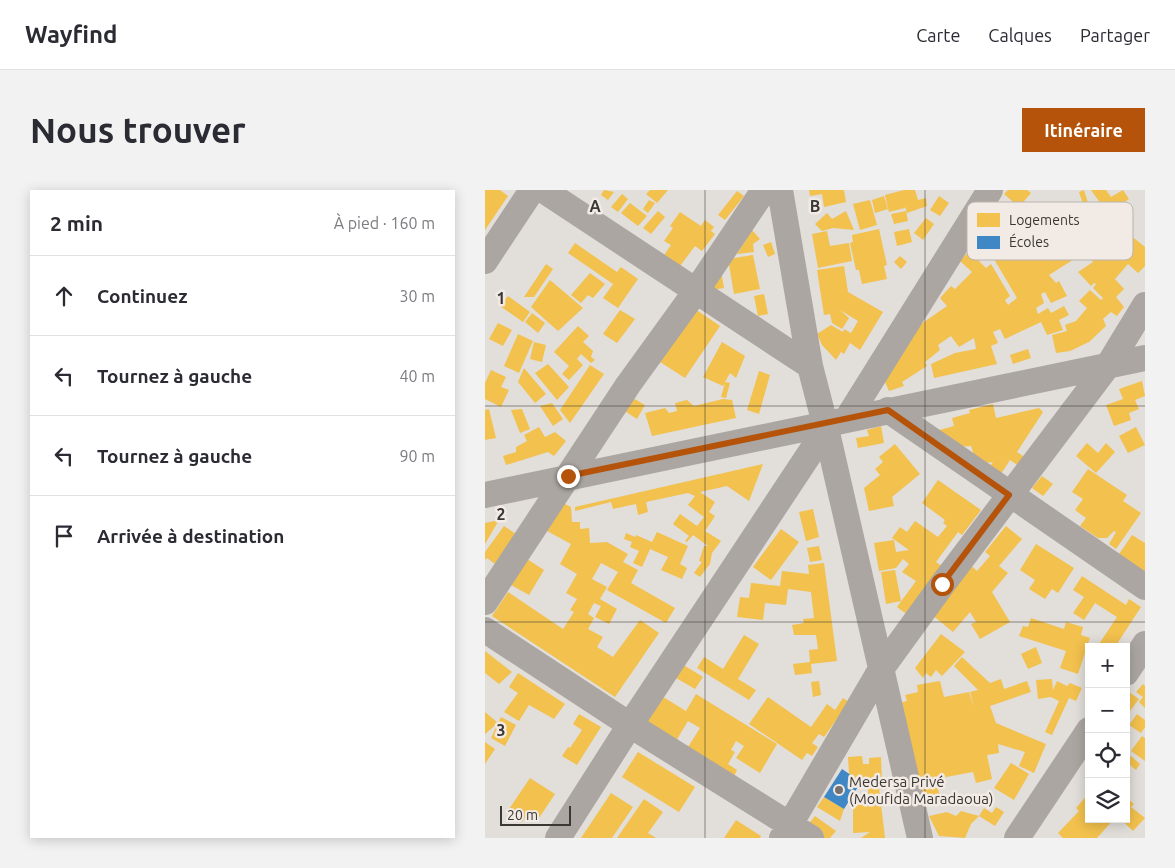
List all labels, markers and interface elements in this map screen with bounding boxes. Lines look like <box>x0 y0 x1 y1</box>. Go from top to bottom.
text: Wayfind <box>25 21 117 48</box>
text: Carte <box>916 25 960 45</box>
text: Calques <box>988 25 1052 45</box>
text: Partager <box>1080 25 1150 45</box>
button: Itinéraire <box>1022 108 1145 152</box>
text: Nous trouver <box>30 110 246 150</box>
text: A <box>589 197 601 215</box>
text: B <box>810 197 820 215</box>
legend <box>967 202 1133 260</box>
text: 2 min <box>50 211 103 235</box>
text: Logements <box>1009 212 1079 228</box>
text: À pied · 160 m <box>334 214 435 232</box>
text: Écoles <box>1009 233 1049 250</box>
icon: ahead <box>50 282 78 310</box>
text: Continuez <box>97 285 187 307</box>
text: 30 m <box>399 287 435 305</box>
text: 1 <box>496 289 506 307</box>
icon: left <box>50 362 78 390</box>
text: Tournez à gauche <box>97 365 252 387</box>
text: 40 m <box>399 367 435 385</box>
icon: left <box>50 442 78 470</box>
text: Tournez à gauche <box>97 445 252 467</box>
text: 90 m <box>399 447 435 465</box>
route end <box>557 465 580 488</box>
text: 2 <box>496 505 506 523</box>
icon: arrive <box>50 522 78 550</box>
text: Arrivée à destination <box>97 525 284 547</box>
route start <box>931 573 954 596</box>
map controls <box>1085 643 1130 823</box>
button: + <box>1085 643 1130 688</box>
button: − <box>1085 688 1130 733</box>
text: 3 <box>496 721 506 739</box>
button: locate <box>1085 733 1130 778</box>
place label: Medersa Privé (Moufida Maradaoua) <box>849 773 994 807</box>
button: layers <box>1085 778 1130 823</box>
marker: Medersa Privé (Moufida Maradaoua) <box>833 784 845 796</box>
scale bar <box>500 803 571 826</box>
text: 20 m <box>507 807 538 823</box>

